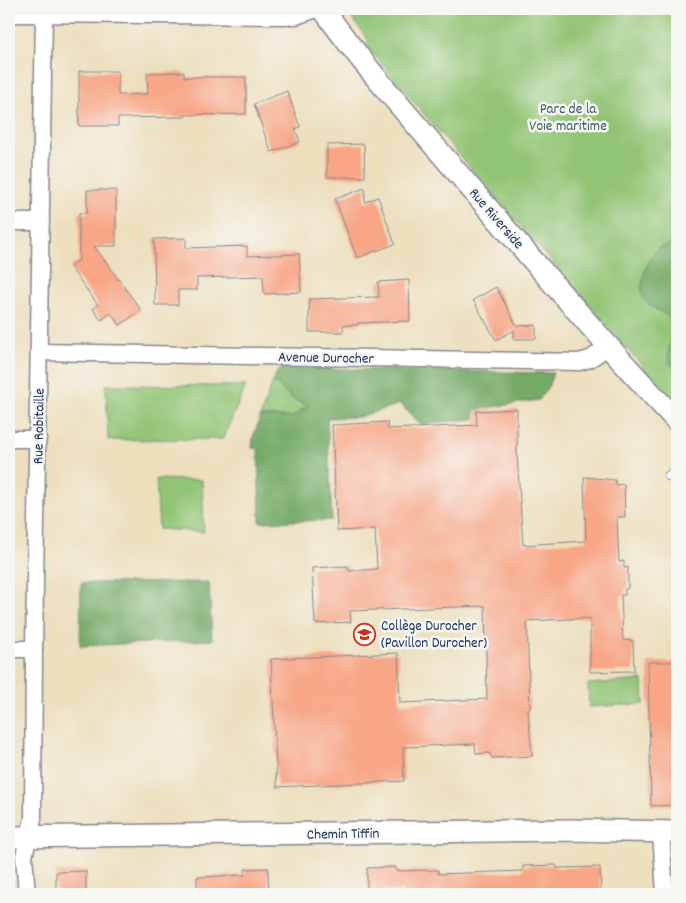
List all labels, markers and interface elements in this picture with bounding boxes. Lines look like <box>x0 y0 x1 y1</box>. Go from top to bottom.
park label: Parc de la Voie maritime <box>529 99 607 138</box>
street label: Rue Riverside <box>463 184 529 255</box>
street label: Avenue Durocher <box>278 347 375 371</box>
street label: Rue Robitaille <box>28 387 52 464</box>
place label: Collège Durocher (Pavillon Durocher) <box>381 616 487 655</box>
school or university icon: Collège Durocher (Pavillon Durocher) <box>353 622 377 646</box>
street label: Chemin Tiffin <box>307 823 380 847</box>

